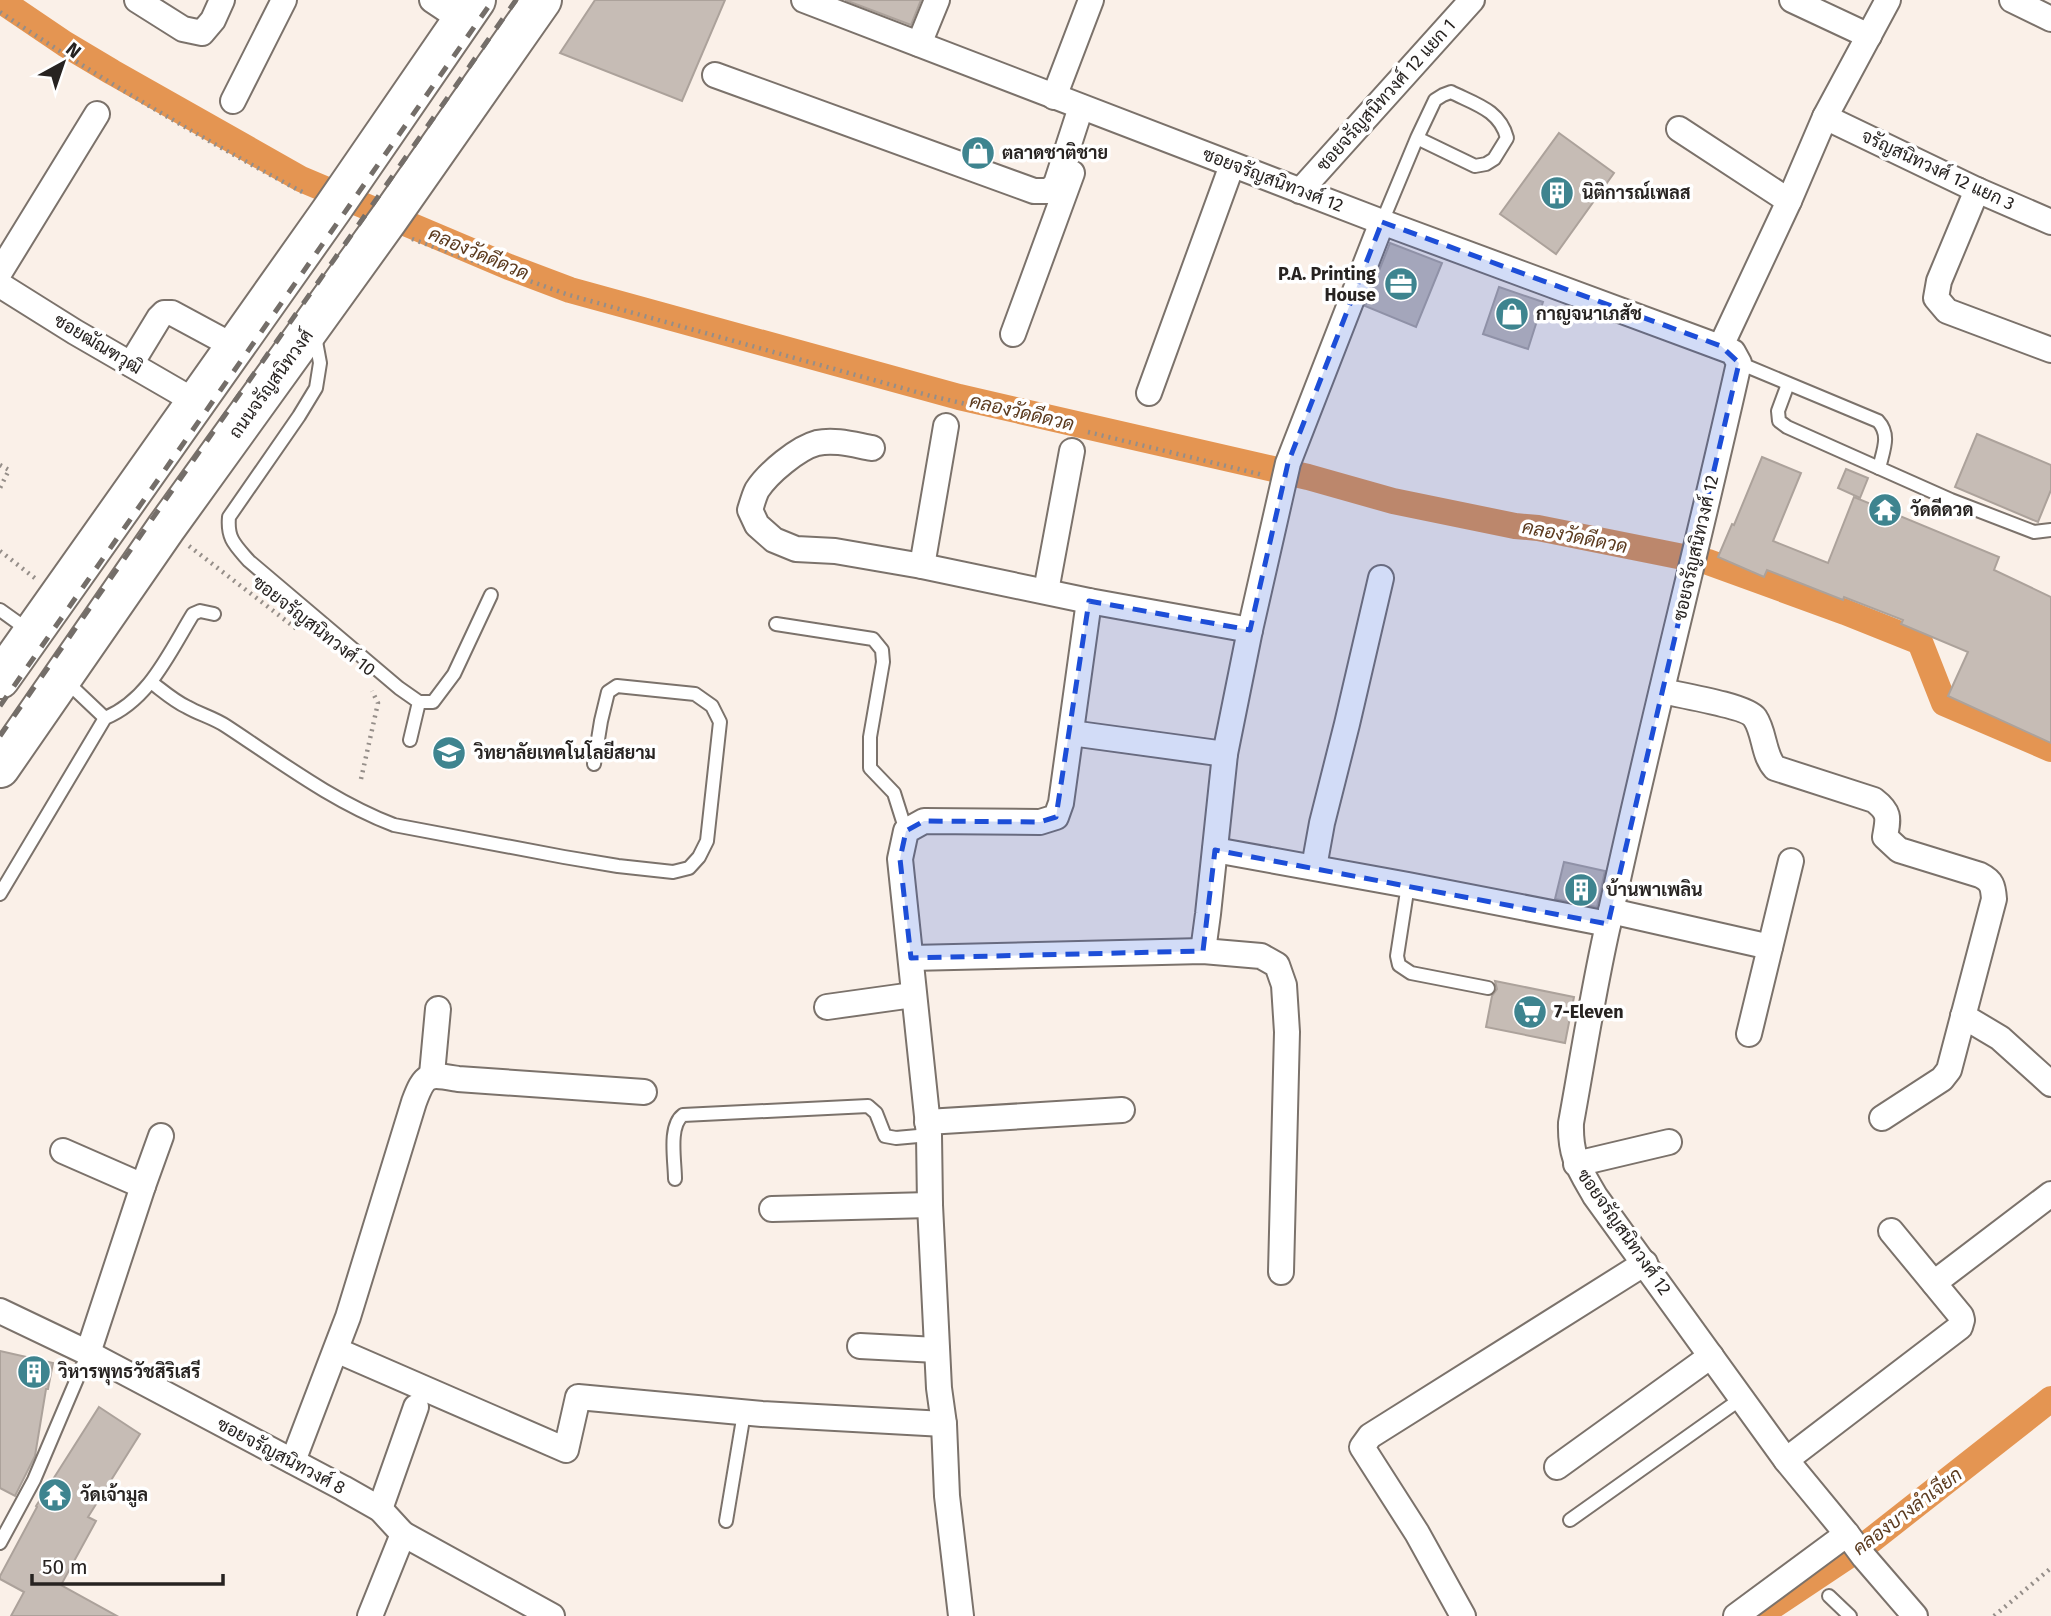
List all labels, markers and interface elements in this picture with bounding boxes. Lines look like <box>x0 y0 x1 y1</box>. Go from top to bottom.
street label: ซอยจรัญสนิทวงศ์ 12 แยก 1 <box>1310 13 1460 176</box>
north arrow <box>28 28 98 98</box>
text: N <box>61 37 86 63</box>
street label: จรัญสนิทวงศ์ 12 แยก 3 <box>1858 123 2019 215</box>
shop icon: ตลาดชาติชาย <box>959 134 997 172</box>
place label: ตลาดชาติชาย <box>1002 141 1108 164</box>
street label: ซอยจรัญสนิทวงศ์ 12 <box>1199 141 1347 217</box>
building icon: นิติการณ์เพลส <box>1538 174 1576 212</box>
place label: นิติการณ์เพลส <box>1582 180 1691 204</box>
water label: คลองวัดดีดวด <box>425 221 533 285</box>
place label: P.A. Printing House <box>1278 263 1376 306</box>
office icon: P.A. Printing House <box>1382 265 1420 303</box>
shop icon: กาญจนาเภสัช <box>1493 295 1531 333</box>
place label: กาญจนาเภสัช <box>1536 303 1642 325</box>
street label: ซอยฒัณฑวุฒิ <box>49 309 146 380</box>
street label: ถนนจรัญสนิทวงศ์ <box>223 324 318 443</box>
water label: คลองวัดดีดวด <box>967 388 1077 436</box>
street label: ซอยจรัญสนิทวงศ์ 12 <box>1667 472 1724 623</box>
temple icon: วัดดีดวด <box>1866 491 1904 529</box>
place label: วัดดีดวด <box>1910 497 1973 521</box>
water label: คลองวัดดีดวด <box>1520 514 1630 558</box>
street label: ซอยจรัญสนิทวงศ์ 10 <box>248 570 381 681</box>
school or university icon: วิทยาลัยเทคโนโลยีสยาม <box>430 734 468 772</box>
place label: วิทยาลัยเทคโนโลยีสยาม <box>473 740 656 764</box>
building icon: บ้านพาเพลิน <box>1562 871 1600 909</box>
place label: บ้านพาเพลิน <box>1606 878 1703 901</box>
supermarket icon: 7-Eleven <box>1511 993 1549 1031</box>
place label: 7-Eleven <box>1554 1001 1624 1023</box>
street label: ซอยจรัญสนิทวงศ์ 12 <box>1572 1163 1677 1299</box>
building icon: วิหารพุทธวัชสิริเสรี <box>15 1353 53 1391</box>
place label: วิหารพุทธวัชสิริเสรี <box>57 1359 200 1386</box>
street label: ซอยจรัญสนิทวงศ์ 8 <box>213 1411 350 1499</box>
water label: คลองบางลำเจียก <box>1848 1462 1967 1560</box>
temple icon: วัดเจ้ามูล <box>36 1476 74 1514</box>
place label: วัดเจ้ามูล <box>80 1483 148 1508</box>
scale bar <box>32 1542 222 1586</box>
text: 50 m <box>42 1554 88 1580</box>

